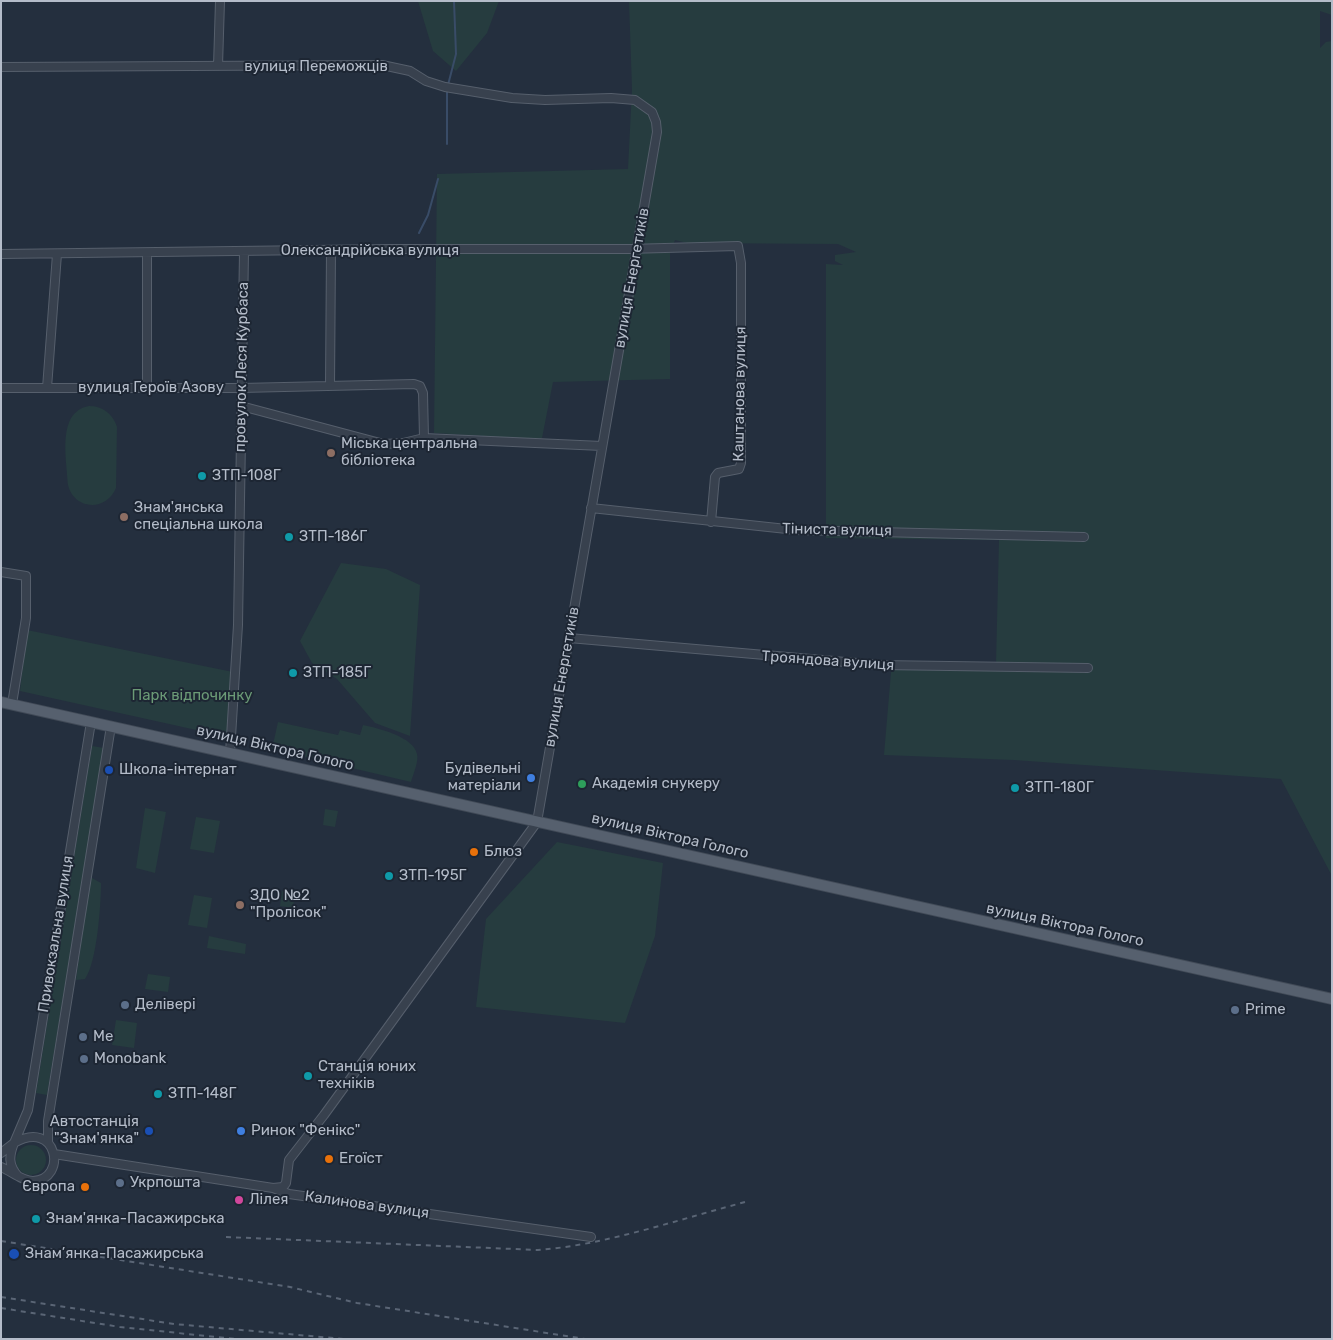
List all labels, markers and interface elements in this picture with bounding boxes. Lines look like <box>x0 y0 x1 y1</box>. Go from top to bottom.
street label: вулиця Переможців <box>244 58 388 76</box>
street label: вулиця Енергетиків <box>611 206 653 350</box>
street label: Олександрійська вулиця <box>281 242 459 260</box>
street label: провулок Леся Курбаса <box>232 282 252 452</box>
street label: Каштанова вулиця <box>730 326 750 462</box>
street label: вулиця Героїв Азову <box>78 379 224 397</box>
place label: Міська центральна бібліотека <box>341 435 478 470</box>
marker: Міська центральна бібліотека <box>325 447 337 459</box>
place label: ЗТП-108Г <box>212 467 281 485</box>
marker: ЗТП-108Г <box>196 470 208 482</box>
place label: Знам'янська спеціальна школа <box>134 499 263 534</box>
marker: Знам'янська спеціальна школа <box>118 511 130 523</box>
street label: Тіниста вулиця <box>782 520 892 540</box>
place label: ЗТП-186Г <box>299 528 367 546</box>
marker: ЗТП-186Г <box>283 531 295 543</box>
street label: вулиця Енергетиків <box>541 605 583 749</box>
street label: Трояндова вулиця <box>761 647 895 675</box>
place label: ЗТП-185Г <box>303 664 371 682</box>
marker: ЗТП-185Г <box>287 667 299 679</box>
park label: Парк відпочинку <box>132 687 252 705</box>
street label: вулиця Віктора Голого <box>195 721 355 775</box>
place label: Будівельні матеріали <box>445 760 521 795</box>
place label: Школа-інтернат <box>119 761 237 779</box>
marker: Школа-інтернат <box>103 764 115 776</box>
marker: Будівельні матеріали <box>525 772 537 784</box>
place label: Академія снукеру <box>592 775 720 793</box>
marker: Академія снукеру <box>576 778 588 790</box>
place label: ЗТП-180Г <box>1025 779 1094 797</box>
marker: ЗТП-180Г <box>1009 782 1021 794</box>
street label: вулиця Віктора Голого <box>590 809 750 863</box>
place label: Блюз <box>484 843 522 861</box>
marker: Блюз <box>468 846 480 858</box>
street label: Привокзальна вулиця <box>35 854 77 1014</box>
place label: ЗТП-195Г <box>399 867 466 885</box>
marker: ЗТП-195Г <box>383 870 395 882</box>
place label: ЗДО №2 "Пролісок" <box>250 887 327 922</box>
marker: ЗДО №2 "Пролісок" <box>234 899 246 911</box>
street label: вулиця Віктора Голого <box>985 899 1145 951</box>
place label: Делівері <box>135 996 196 1014</box>
marker: Делівері <box>119 999 131 1011</box>
place label: Prime <box>1245 1001 1286 1019</box>
marker: Prime <box>1229 1004 1241 1016</box>
place label: Me <box>93 1028 113 1046</box>
marker: Me <box>77 1031 89 1043</box>
place label: Monobank <box>94 1050 166 1068</box>
marker: Monobank <box>78 1053 90 1065</box>
place label: Станція юних техніків <box>318 1058 416 1093</box>
marker: Станція юних техніків <box>302 1070 314 1082</box>
place label: ЗТП-148Г <box>168 1085 236 1103</box>
marker: ЗТП-148Г <box>152 1088 164 1100</box>
place label: Автостанція "Знам'янка" <box>50 1113 139 1148</box>
place label: Ринок "Фенікс" <box>251 1122 360 1140</box>
marker: Автостанція "Знам'янка" <box>143 1125 155 1137</box>
marker: Ринок "Фенікс" <box>235 1125 247 1137</box>
place label: Егоїст <box>339 1150 383 1168</box>
marker: Егоїст <box>323 1153 335 1165</box>
place label: Укрпошта <box>130 1174 200 1192</box>
marker: Укрпошта <box>114 1177 126 1189</box>
place label: Європа <box>22 1178 75 1196</box>
marker: Європа <box>79 1181 91 1193</box>
street label: Калинова вулиця <box>304 1187 430 1223</box>
place label: Лілея <box>249 1191 288 1209</box>
marker: Лілея <box>233 1194 245 1206</box>
place label: Знам'янка-Пасажирська <box>46 1210 225 1228</box>
marker: Знам'янка-Пасажирська <box>30 1213 42 1225</box>
place label: Знам’янка-Пасажирська <box>25 1245 204 1263</box>
marker: Знам’янка-Пасажирська <box>7 1247 21 1261</box>

